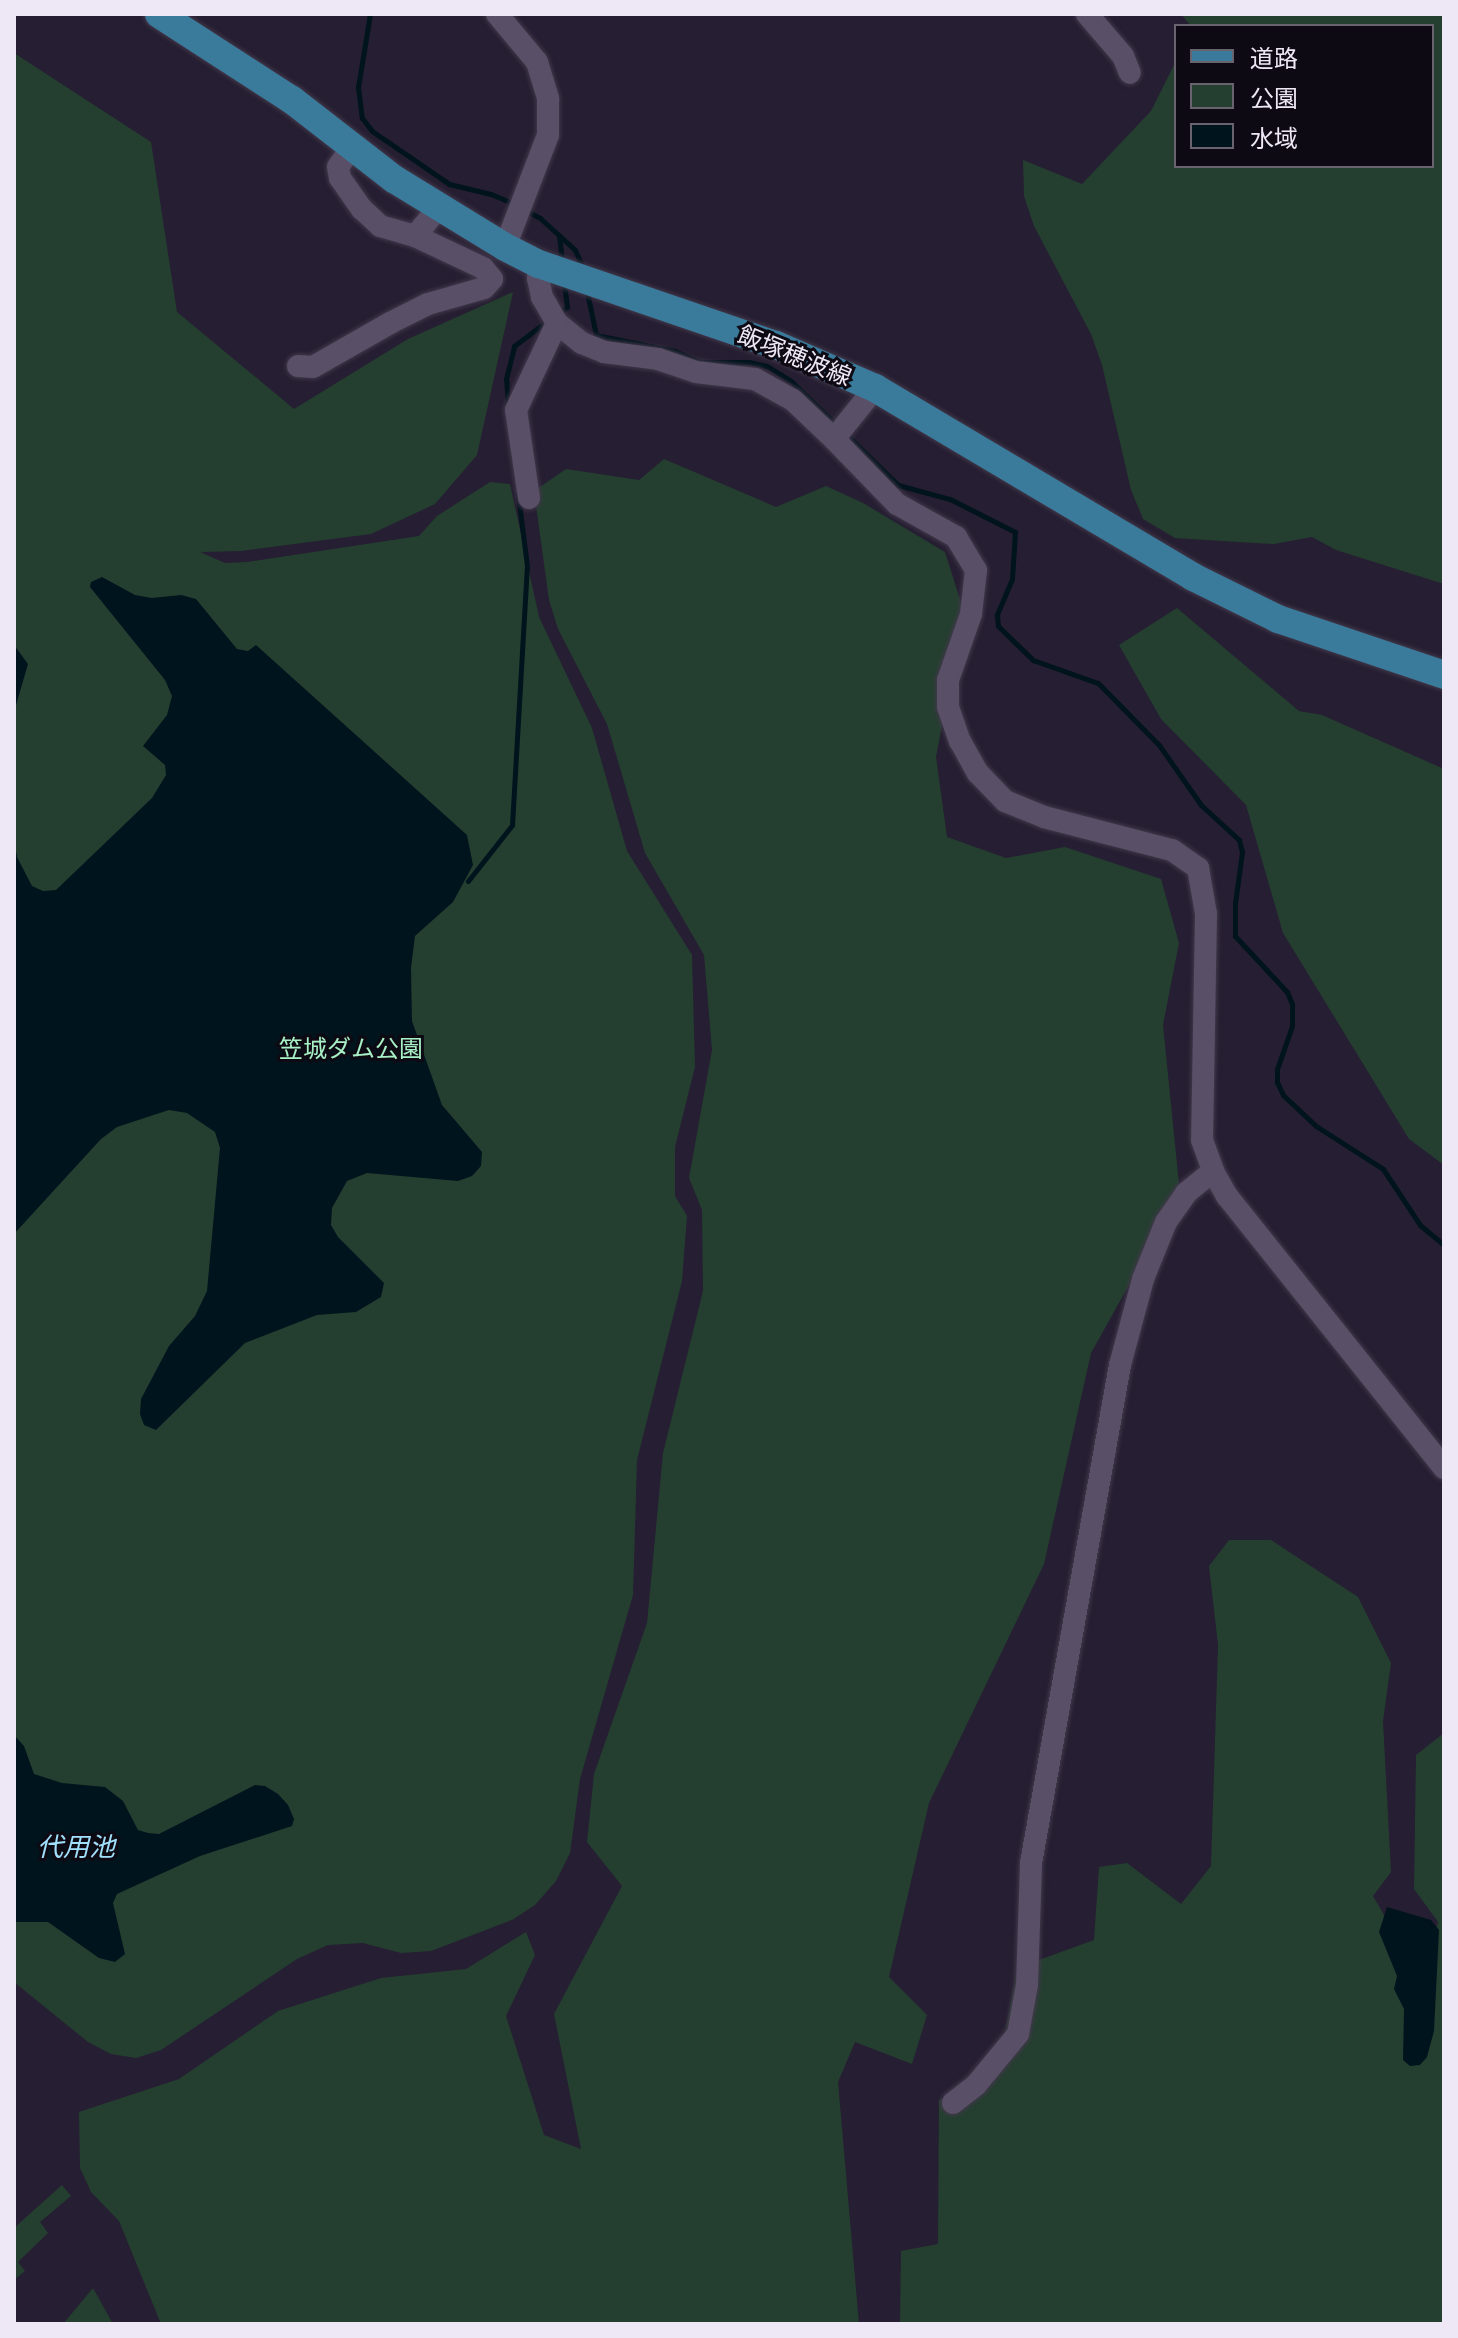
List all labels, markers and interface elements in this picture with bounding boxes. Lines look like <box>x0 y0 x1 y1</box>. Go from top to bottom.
legend <box>1174 24 1434 168</box>
text: 道路 <box>1250 41 1298 74</box>
text: 公園 <box>1250 81 1298 114</box>
text: 水域 <box>1250 121 1298 154</box>
street label: 飯塚穂波線 <box>734 319 856 391</box>
park label: 笠城ダム公園 <box>279 1034 423 1062</box>
water label: 代用池 <box>37 1831 115 1863</box>

